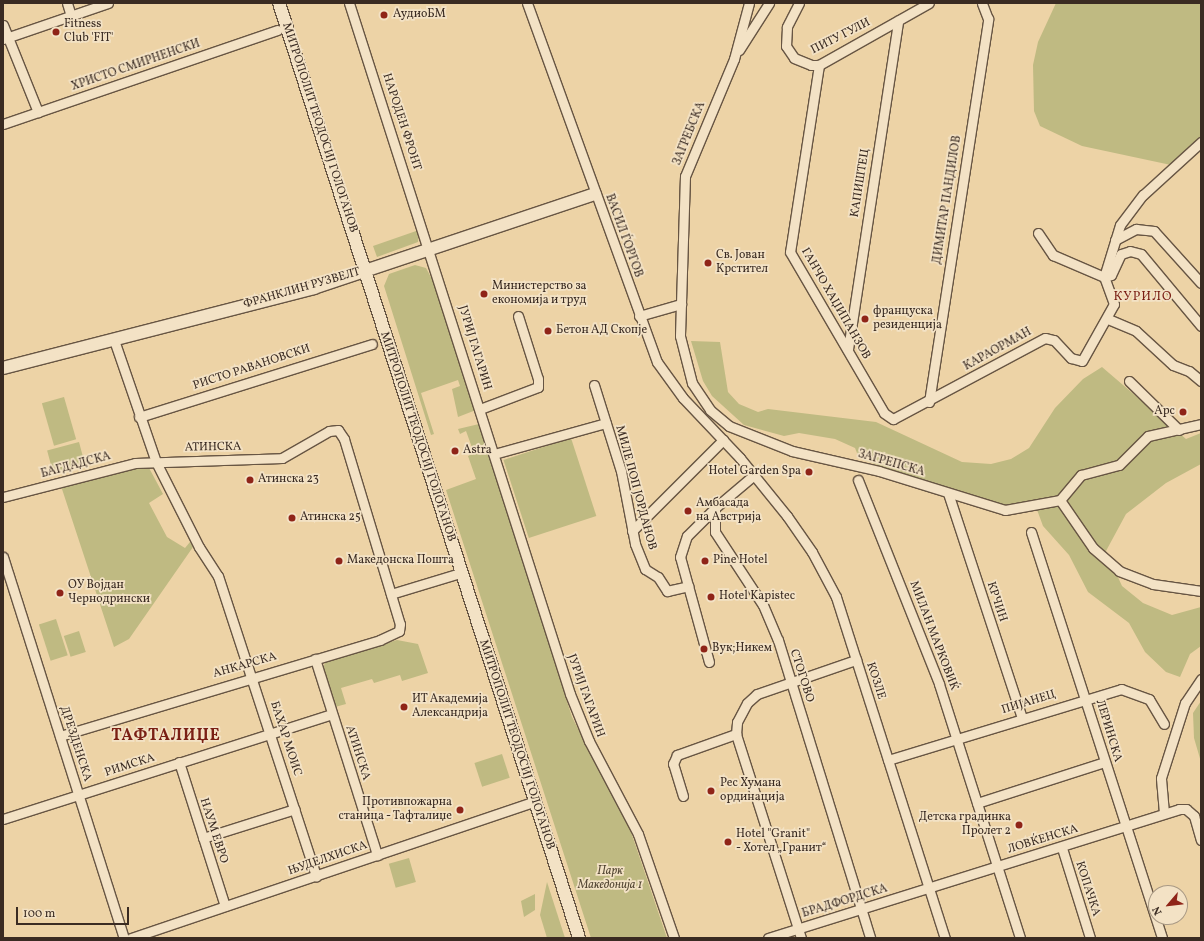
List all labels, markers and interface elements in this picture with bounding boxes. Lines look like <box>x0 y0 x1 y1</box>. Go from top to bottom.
place label: АудиоБМ <box>393 8 446 22</box>
marker: АудиоБМ <box>378 9 390 21</box>
street label: ПИТУ ГУЛИ <box>809 16 873 58</box>
place label: Fitness Club 'FIT' <box>64 18 113 46</box>
street label: МИТРОПОЛИТ ТЕОДОСИЈ ГОЛОГАНОВ <box>278 21 360 235</box>
marker: Fitness Club 'FIT' <box>51 27 61 37</box>
street label: ХРИСТО СМИРНЕНСКИ <box>70 37 202 95</box>
street label: НАРОДЕН ФРОНТ <box>378 72 424 172</box>
street label: ЗАГРЕБСКА <box>671 100 709 168</box>
street label: ДИМИТАР ПАНДИЛОВ <box>931 135 965 265</box>
street label: КАПИШТЕЦ <box>848 147 874 219</box>
street label: ВАСИЛ ЃОРГОВ <box>601 192 645 280</box>
street label: ГАНЧО ХАЏИПАНЗОВ <box>797 246 873 362</box>
place label: Св. Јован Крстител <box>716 249 768 277</box>
marker: Св. Јован Крстител <box>703 258 713 268</box>
street label: ФРАНКЛИН РУЗВЕЛТ <box>242 265 362 313</box>
place label: Министерство за економија и труд <box>492 280 587 308</box>
marker: Министерство за економија и труд <box>479 289 489 299</box>
district label: КУРИЛО <box>1114 289 1172 305</box>
street label: ЈУРИЈ ГАГАРИН <box>454 304 494 392</box>
place label: француска резиденција <box>873 305 942 333</box>
marker: француска резиденција <box>860 314 870 324</box>
place label: Бетон АД Скопје <box>556 324 647 338</box>
street label: КАРАОРМАН <box>961 325 1035 375</box>
marker: Бетон АД Скопје <box>543 326 553 336</box>
street label: МИТРОПОЛИТ ТЕОДОСИЈ ГОЛОГАНОВ <box>376 330 458 544</box>
street label: РИСТО РАВАНОВСКИ <box>191 342 313 394</box>
place label: Арс <box>1154 405 1175 419</box>
marker: Арс <box>1178 407 1188 417</box>
street label: МИЛЕ ПОП ЈОРДАНОВ <box>611 424 659 552</box>
street label: АТИНСКА <box>184 440 242 456</box>
place label: Astra <box>463 444 492 458</box>
marker: Astra <box>450 446 460 456</box>
street label: ЗАГРЕПСКА <box>856 448 926 480</box>
street label: БАГДАДСКА <box>39 450 113 482</box>
place label: Hotel Garden Spa <box>709 465 801 479</box>
marker: Hotel Garden Spa <box>804 467 814 477</box>
place label: Атинска 23 <box>258 473 319 487</box>
marker: Атинска 23 <box>245 475 255 485</box>
place label: Амбасада на Австрија <box>696 497 761 525</box>
marker: Амбасада на Австрија <box>683 506 693 516</box>
place label: Атинска 25 <box>300 511 361 525</box>
marker: Атинска 25 <box>287 513 297 523</box>
place label: Македонска Пошта <box>347 554 454 568</box>
place label: Pine Hotel <box>713 554 768 568</box>
marker: Македонска Пошта <box>334 556 344 566</box>
marker: Pine Hotel <box>700 556 710 566</box>
place label: ОУ Војдан Чернодрински <box>68 579 150 607</box>
street label: МИЛАН МАРКОВИЌ <box>905 579 961 693</box>
street label: КРЧИН <box>983 580 1009 624</box>
marker: ОУ Војдан Чернодрински <box>55 588 65 598</box>
place label: Hotel Kapistec <box>719 590 795 604</box>
marker: Hotel Kapistec <box>706 592 716 602</box>
street label: МИТРОПОЛИТ ТЕОДОСИЈ ГОЛОГАНОВ <box>475 638 557 852</box>
place label: Вук;Никем <box>712 642 772 656</box>
marker: Вук;Никем <box>699 644 709 654</box>
street label: СТОГОВО <box>786 648 816 704</box>
street label: АНКАРСКА <box>212 650 278 682</box>
street label: ЈУРИЈ ГАГАРИН <box>563 652 607 740</box>
street label: КОЗЛЕ <box>862 661 888 701</box>
street label: ПИЈАНЕЦ <box>1000 688 1058 718</box>
place label: ИТ Академија Александрија <box>412 693 488 721</box>
street label: ЛЕРИНСКА <box>1092 698 1124 764</box>
street label: БАХАР МОИС <box>266 700 304 778</box>
marker: ИТ Академија Александрија <box>399 702 409 712</box>
street label: ДРЕЗДЕНСКА <box>56 704 94 784</box>
street label: АТИНСКА <box>341 724 373 782</box>
district label: ТАФТАЛИЏЕ <box>111 726 221 746</box>
street label: РИМСКА <box>103 751 157 781</box>
place label: Рес Хумана ординација <box>720 777 785 805</box>
marker: Рес Хумана ординација <box>705 785 717 797</box>
street label: НАУМ ЕВРО <box>196 796 230 866</box>
place label: Противпожарна станица - Тафталиџе <box>338 796 452 824</box>
marker: Противпожарна станица - Тафталиџе <box>455 805 465 815</box>
place label: Детска градинка Пролет 2 <box>919 811 1011 839</box>
marker: Детска градинка Пролет 2 <box>1014 820 1024 830</box>
street label: ЛОВЌЕНСКА <box>1006 822 1080 858</box>
place label: Hotel "Granit" - Хотел „Гранит“ <box>736 828 827 856</box>
marker: Hotel "Granit" - Хотел „Гранит“ <box>723 837 733 847</box>
street label: ЊУДЕЛХИСКА <box>287 839 369 879</box>
street label: КОПАЧКА <box>1071 860 1103 918</box>
park label: Парк Македонија 1 <box>578 865 642 893</box>
street label: БРАДФОРДСКА <box>800 882 890 922</box>
north arrow <box>1148 885 1188 925</box>
scale bar <box>18 899 131 925</box>
text: N <box>1149 903 1166 917</box>
text: 100 m <box>23 906 55 922</box>

